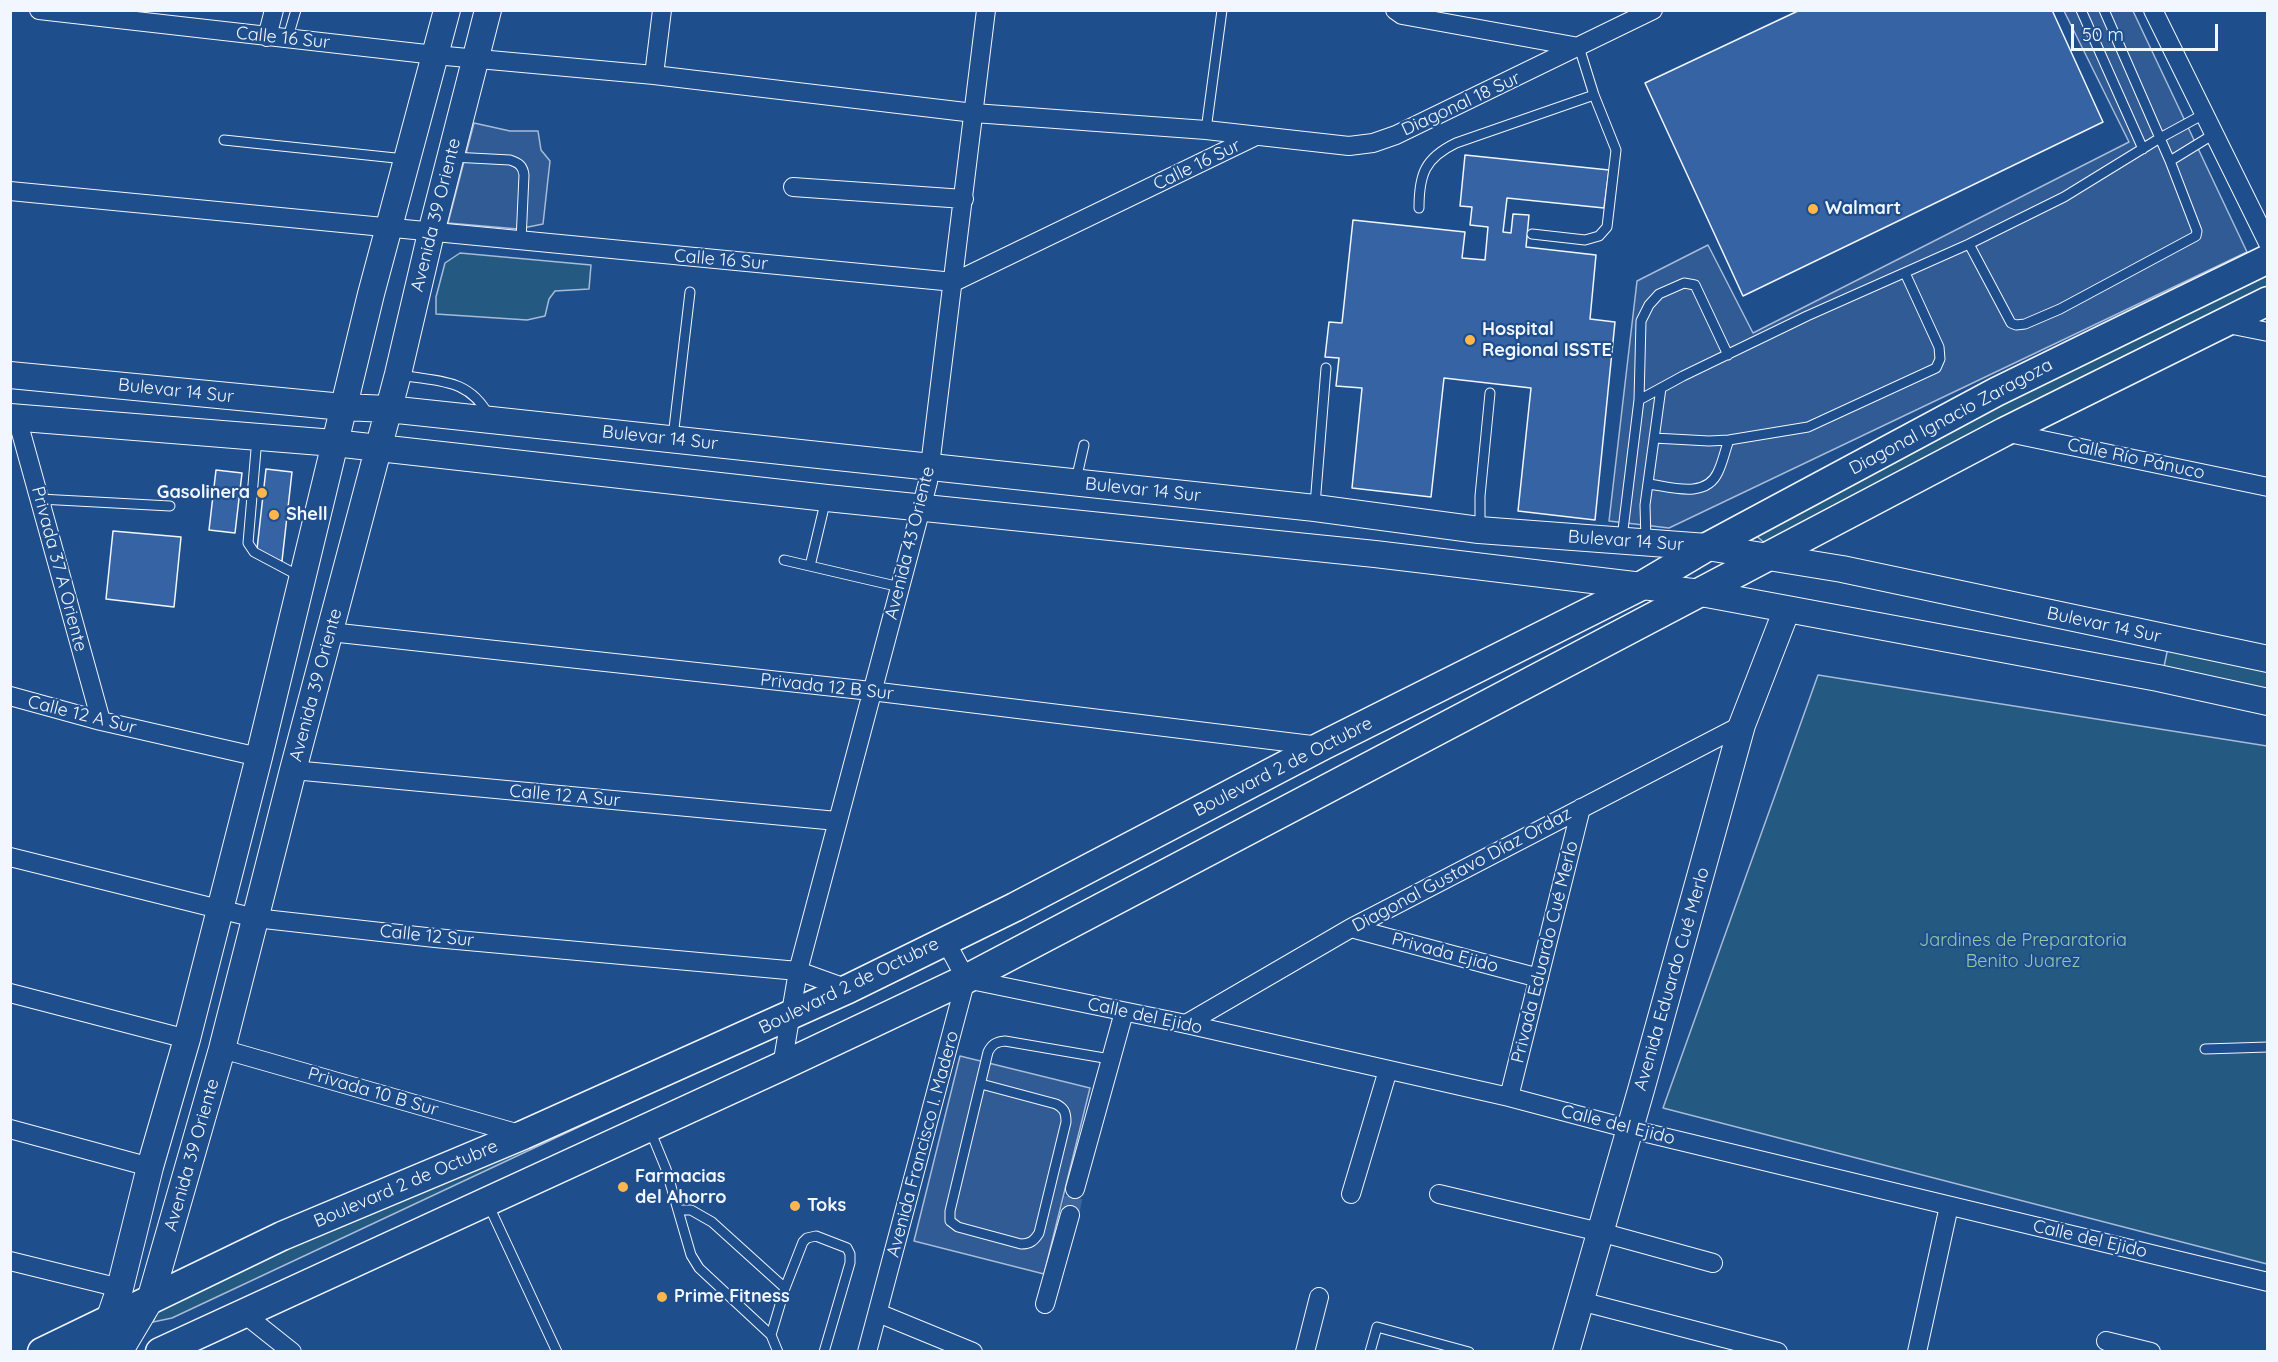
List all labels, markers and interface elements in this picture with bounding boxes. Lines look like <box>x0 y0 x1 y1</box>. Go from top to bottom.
scale bar <box>2074 12 2221 50</box>
street label: Calle 16 Sur <box>235 22 331 54</box>
text: 50 m <box>2082 23 2124 46</box>
street label: Diagonal 18 Sur <box>1398 67 1524 141</box>
street label: Calle 16 Sur <box>1150 135 1244 195</box>
street label: Avenida 39 Oriente <box>406 136 466 294</box>
place label: Walmart <box>1825 198 1901 220</box>
marker: Walmart <box>1806 202 1820 216</box>
street label: Calle 16 Sur <box>673 245 769 275</box>
place label: Hospital Regional ISSTE <box>1482 319 1612 362</box>
marker: Hospital Regional ISSTE <box>1463 333 1477 347</box>
street label: Diagonal Ignacio Zaragoza <box>1846 354 2056 480</box>
street label: Bulevar 14 Sur <box>117 374 235 408</box>
street label: Bulevar 14 Sur <box>601 421 719 455</box>
street label: Calle Río Pánuco <box>2065 434 2207 484</box>
street label: Avenida 43 Oriente <box>881 464 939 622</box>
street label: Bulevar 14 Sur <box>1084 473 1202 507</box>
place label: Gasolinera <box>157 482 250 504</box>
street label: Privada 37 A Oriente <box>27 484 91 654</box>
marker: Gasolinera <box>255 486 269 500</box>
place label: Shell <box>286 504 328 526</box>
marker: Shell <box>267 508 281 522</box>
street label: Bulevar 14 Sur <box>1567 526 1685 556</box>
street label: Bulevar 14 Sur <box>2045 602 2163 648</box>
street label: Avenida 39 Oriente <box>285 606 347 764</box>
street label: Privada 12 B Sur <box>759 669 895 705</box>
street label: Calle 12 A Sur <box>25 691 139 739</box>
street label: Boulevard 2 de Octubre <box>1190 713 1376 821</box>
street label: Calle 12 A Sur <box>509 780 621 812</box>
street label: Diagonal Gustavo Díaz Ordaz <box>1349 803 1575 937</box>
street label: Privada Eduardo Cué Merlo <box>1507 839 1583 1065</box>
street label: Avenida Eduardo Cué Merlo <box>1630 865 1714 1093</box>
street label: Calle 12 Sur <box>379 920 475 952</box>
street label: Privada Ejido <box>1389 928 1501 978</box>
park label: Jardines de Preparatoria Benito Juarez <box>1919 930 2127 972</box>
street label: Boulevard 2 de Octubre <box>755 933 943 1039</box>
street label: Calle del Ejido <box>1086 993 1204 1039</box>
street label: Avenida Francisco I. Madero <box>882 1028 964 1260</box>
street label: Privada 10 B Sur <box>305 1063 441 1121</box>
street label: Avenida 39 Oriente <box>160 1076 224 1234</box>
street label: Calle del Ejido <box>1559 1100 1677 1150</box>
street label: Boulevard 2 de Octubre <box>311 1135 501 1233</box>
place label: Farmacias del Ahorro <box>635 1166 727 1208</box>
marker: Farmacias del Ahorro <box>616 1180 630 1194</box>
place label: Toks <box>807 1195 846 1217</box>
marker: Toks <box>788 1199 802 1213</box>
street label: Calle del Ejido <box>2031 1215 2149 1263</box>
place label: Prime Fitness <box>674 1286 790 1308</box>
marker: Prime Fitness <box>655 1290 669 1304</box>

